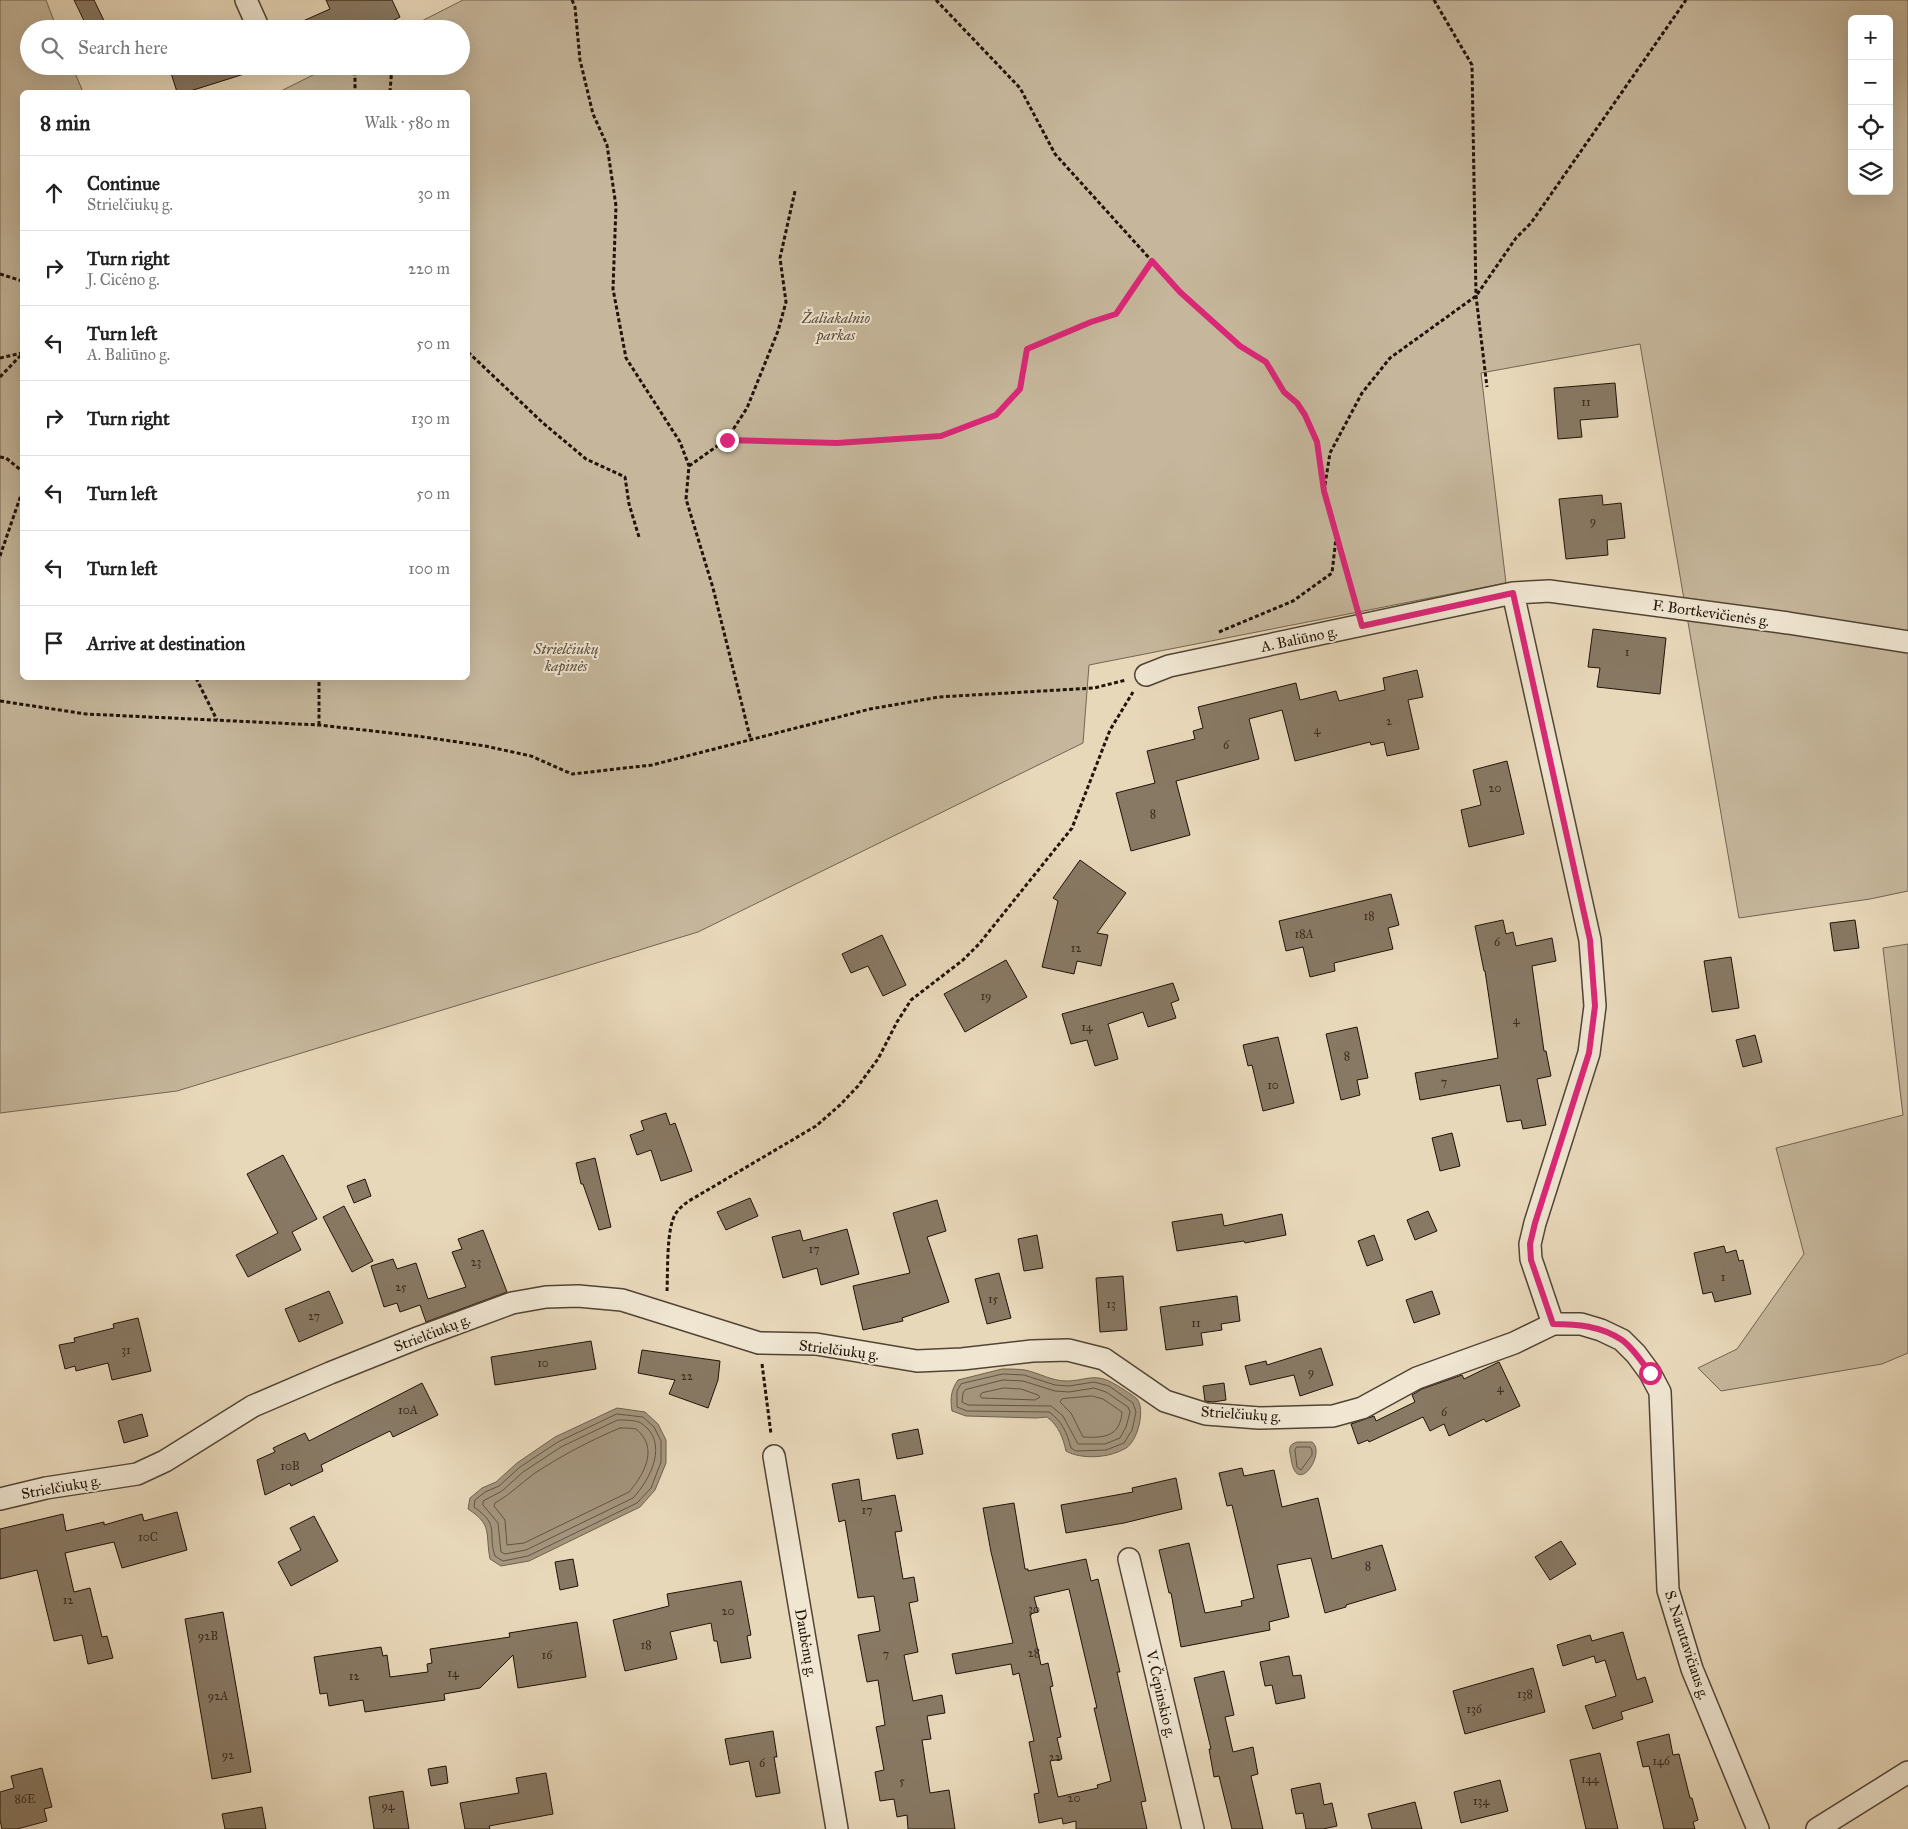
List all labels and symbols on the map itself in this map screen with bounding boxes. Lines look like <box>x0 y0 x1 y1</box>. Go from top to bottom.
park label: Žaliakalnio parkas <box>801 308 870 345</box>
house number: 11 <box>1581 395 1591 409</box>
route end <box>716 429 739 452</box>
house number: 9 <box>1590 514 1596 528</box>
street label: F. Bortkevičienės g. <box>1651 596 1771 630</box>
street label: A. Baliūno g. <box>1258 622 1339 656</box>
park label: Strielčiukų kapinės <box>532 640 599 676</box>
house number: 1 <box>1625 645 1630 659</box>
house number: 2 <box>1386 714 1392 728</box>
house number: 4 <box>1314 723 1321 737</box>
house number: 6 <box>1223 738 1230 752</box>
house number: 20 <box>1489 781 1501 795</box>
house number: 8 <box>1150 807 1156 821</box>
house number: 18 <box>1363 909 1375 923</box>
house number: 18A <box>1294 927 1314 941</box>
house number: 6 <box>1494 935 1501 949</box>
house number: 12 <box>1071 941 1081 955</box>
house number: 19 <box>980 989 992 1003</box>
house number: 4 <box>1513 1013 1520 1027</box>
house number: 14 <box>1081 1020 1093 1034</box>
house number: 8 <box>1344 1049 1350 1063</box>
house number: 7 <box>1441 1075 1447 1089</box>
house number: 10 <box>1267 1078 1279 1092</box>
house number: 17 <box>808 1242 820 1256</box>
house number: 23 <box>471 1255 482 1269</box>
house number: 1 <box>1721 1270 1726 1284</box>
house number: 25 <box>395 1280 407 1294</box>
house number: 15 <box>988 1292 999 1306</box>
house number: 13 <box>1106 1297 1116 1311</box>
house number: 27 <box>308 1309 320 1323</box>
street label: Strielčiukų g. <box>391 1310 473 1356</box>
house number: 11 <box>1191 1316 1201 1330</box>
street label: Strielčiukų g. <box>798 1336 880 1364</box>
house number: 31 <box>121 1343 131 1357</box>
house number: 10 <box>537 1356 549 1370</box>
route start <box>1639 1362 1662 1385</box>
house number: 9 <box>1308 1365 1314 1379</box>
house number: 22 <box>681 1369 693 1383</box>
house number: 4 <box>1497 1381 1504 1395</box>
street label: Strielčiukų g. <box>1200 1402 1282 1426</box>
house number: 10A <box>398 1403 418 1417</box>
house number: 6 <box>1441 1405 1448 1419</box>
house number: 10B <box>280 1459 300 1473</box>
street label: Strielčiukų g. <box>20 1471 102 1503</box>
house number: 17 <box>861 1503 873 1517</box>
house number: 10C <box>138 1530 158 1544</box>
house number: 8 <box>1365 1559 1371 1573</box>
street label: S. Narutavičiaus g. <box>1661 1588 1713 1702</box>
house number: 12 <box>63 1593 73 1607</box>
house number: 30 <box>1028 1602 1040 1616</box>
house number: 20 <box>722 1604 734 1618</box>
street label: Daubėnų g. <box>791 1607 821 1679</box>
house number: 92B <box>198 1629 218 1643</box>
house number: 18 <box>640 1638 652 1652</box>
house number: 28 <box>1028 1646 1040 1660</box>
house number: 7 <box>883 1647 889 1661</box>
street label: V. Čepinskio g. <box>1142 1647 1181 1740</box>
house number: 16 <box>542 1648 553 1662</box>
house number: 14 <box>447 1666 459 1680</box>
house number: 12 <box>349 1669 359 1683</box>
house number: 138 <box>1517 1687 1533 1701</box>
house number: 92A <box>208 1689 228 1703</box>
house number: 136 <box>1466 1702 1483 1716</box>
house number: 92 <box>222 1748 234 1762</box>
house number: 22 <box>1049 1750 1061 1764</box>
house number: 146 <box>1652 1754 1671 1768</box>
house number: 6 <box>759 1756 766 1770</box>
house number: 144 <box>1581 1772 1599 1786</box>
house number: 5 <box>899 1774 905 1788</box>
house number: 20 <box>1068 1791 1080 1805</box>
house number: 86E <box>14 1792 36 1806</box>
house number: 134 <box>1473 1794 1489 1808</box>
house number: 94 <box>381 1799 395 1813</box>

